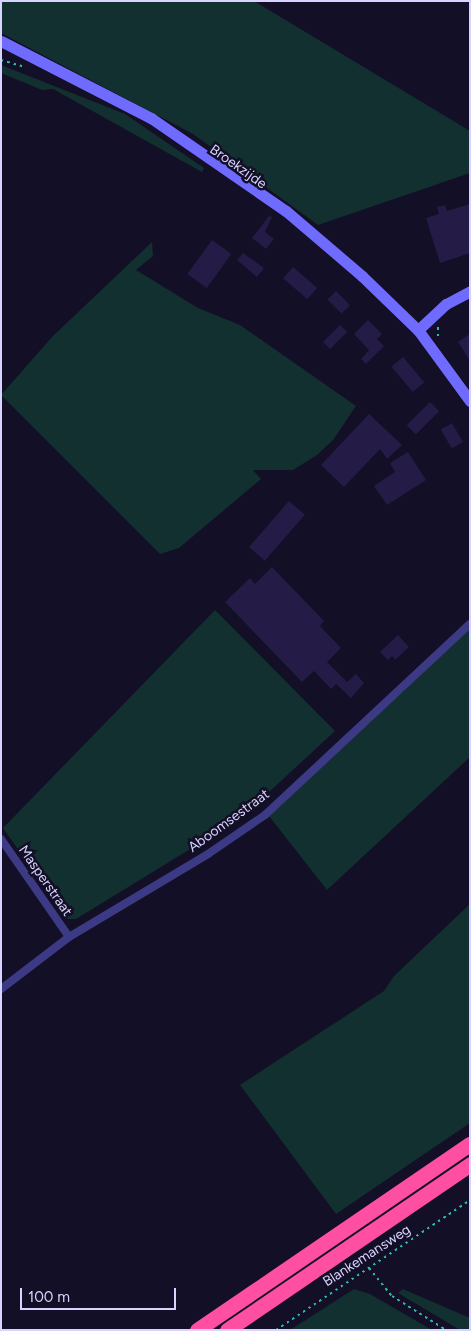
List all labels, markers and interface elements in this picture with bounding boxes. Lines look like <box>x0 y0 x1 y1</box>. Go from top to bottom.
street label: Broekzijde <box>206 141 270 193</box>
street label: Aboomsestraat <box>185 786 273 856</box>
street label: Masperstraat <box>15 842 75 920</box>
street label: Blankemansweg <box>320 1221 414 1291</box>
scale bar <box>22 1278 179 1310</box>
text: 100 m <box>28 1288 70 1306</box>

